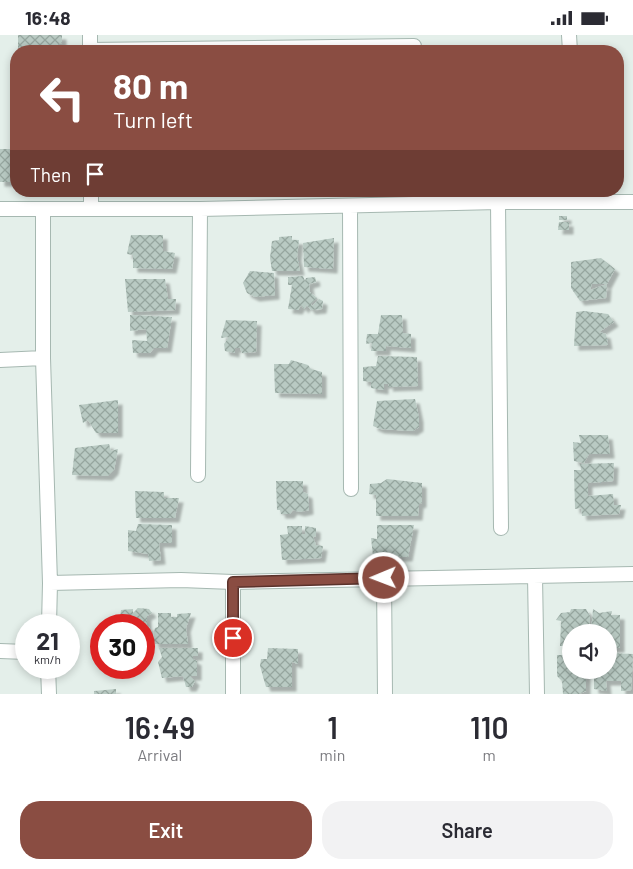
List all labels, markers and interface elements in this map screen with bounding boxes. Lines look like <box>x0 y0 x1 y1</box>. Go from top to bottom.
text: 16:48 <box>25 6 71 29</box>
text: 80 m <box>113 64 188 106</box>
icon: left <box>30 65 95 130</box>
text: Turn left <box>113 106 193 132</box>
icon: arrive <box>81 160 109 188</box>
text: Then <box>30 163 71 186</box>
position arrow <box>357 551 409 603</box>
speed limit sign: 30 <box>90 614 155 679</box>
pin <box>212 617 254 659</box>
icon: arrive <box>219 624 247 652</box>
map controls <box>562 624 617 679</box>
button: sound <box>562 624 617 679</box>
text: 21 <box>36 625 59 655</box>
text: km/h <box>34 652 61 666</box>
text: 16:49 <box>125 709 195 745</box>
text: 1 <box>327 709 338 745</box>
text: 110 <box>470 709 508 745</box>
text: Arrival <box>137 745 182 764</box>
text: min <box>320 745 345 764</box>
text: m <box>483 745 496 764</box>
button: Exit <box>20 801 312 859</box>
button: Share <box>322 801 613 859</box>

